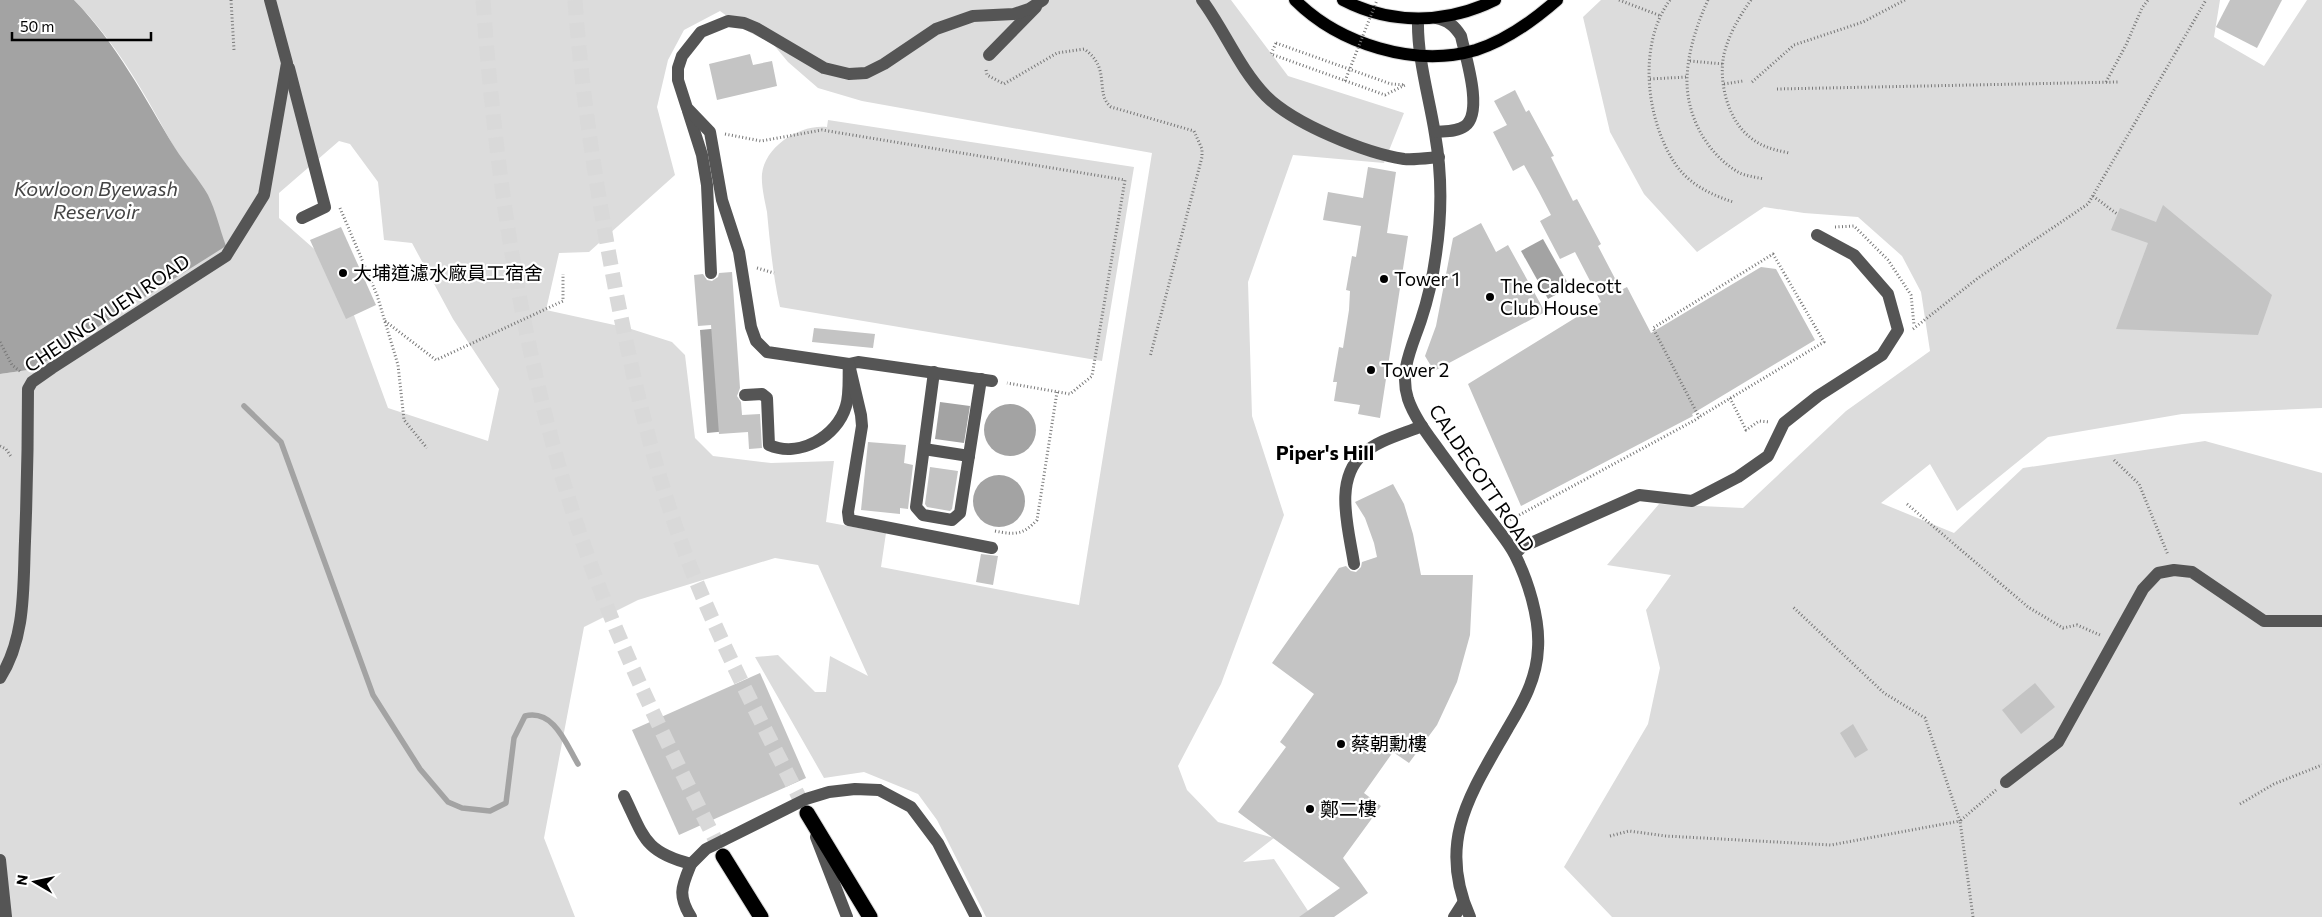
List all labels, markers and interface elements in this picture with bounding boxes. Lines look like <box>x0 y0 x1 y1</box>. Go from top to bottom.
scale bar <box>12 10 151 42</box>
text: 50 m <box>20 17 54 35</box>
water label: Kowloon Byewash Reservoir <box>14 176 178 223</box>
street label: CHEUNG YUEN ROAD <box>20 249 194 376</box>
place label: 大埔道濾水廠員工宿舍 <box>353 261 543 284</box>
marker: 大埔道濾水廠員工宿舍 <box>337 267 349 279</box>
place label: Tower 1 <box>1394 267 1460 290</box>
marker: Tower 1 <box>1378 273 1390 285</box>
place label: The Caldecott Club House <box>1500 274 1622 319</box>
marker: The Caldecott Club House <box>1484 291 1496 303</box>
place label: Tower 2 <box>1381 358 1449 381</box>
marker: Tower 2 <box>1365 364 1377 376</box>
street label: CALDECOTT ROAD <box>1425 400 1540 556</box>
district label: Piper's Hill <box>1276 440 1374 464</box>
place label: 蔡朝勳樓 <box>1351 732 1427 755</box>
marker: 蔡朝勳樓 <box>1335 738 1347 750</box>
place label: 鄭二樓 <box>1320 797 1377 820</box>
marker: 鄭二樓 <box>1304 803 1316 815</box>
north arrow <box>10 857 60 907</box>
text: N <box>12 873 31 886</box>

